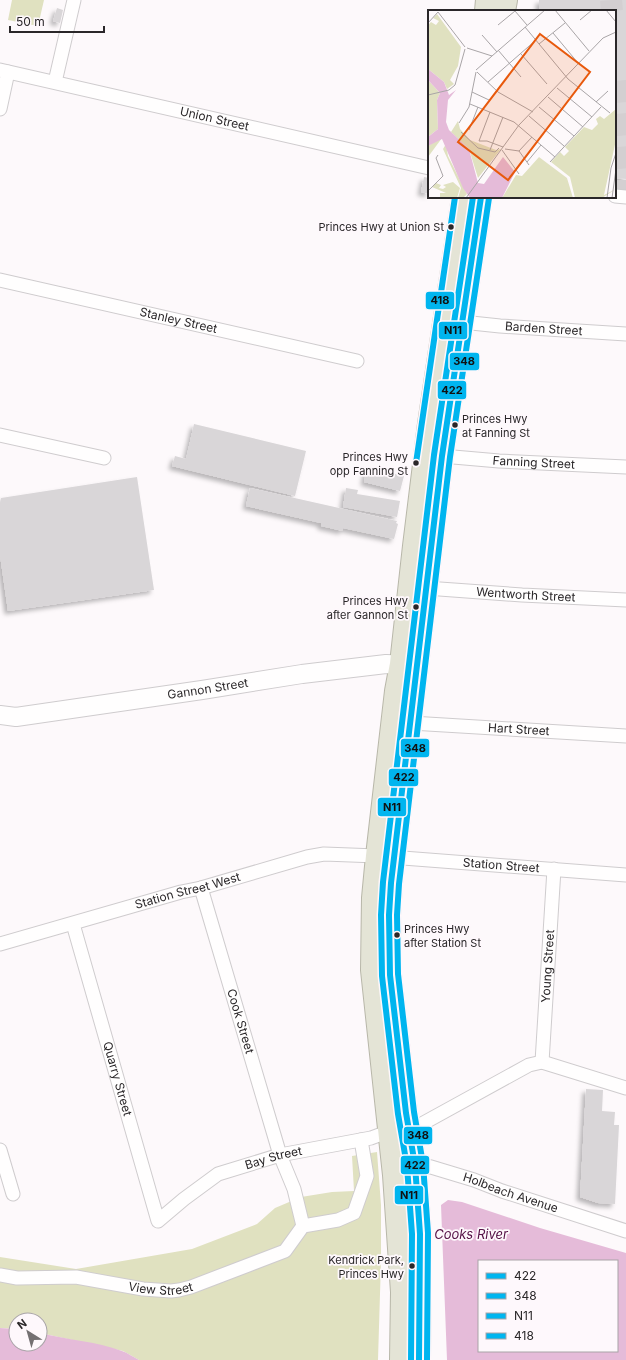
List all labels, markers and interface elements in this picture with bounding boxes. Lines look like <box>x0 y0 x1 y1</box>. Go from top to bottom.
scale bar <box>10 8 104 34</box>
inset map <box>428 10 616 198</box>
text: 50 m <box>16 14 45 29</box>
street label: Union Street <box>179 103 251 134</box>
place label: Princes Hwy at Union St <box>318 220 444 234</box>
marker: Princes Hwy at Union St <box>446 222 456 232</box>
line badge: 418 <box>425 291 455 310</box>
text: 418 <box>431 293 449 307</box>
street label: Stanley Street <box>138 304 219 336</box>
street label: Barden Street <box>505 318 583 338</box>
line badge: N11 <box>438 321 468 340</box>
text: N11 <box>444 323 462 337</box>
line badge: 348 <box>449 352 480 371</box>
text: 348 <box>453 354 475 368</box>
line badge: 422 <box>437 380 467 400</box>
text: 422 <box>441 383 463 397</box>
place label: Princes Hwy at Fanning St <box>462 412 530 440</box>
marker: Princes Hwy at Fanning St <box>450 420 460 430</box>
place label: Princes Hwy opp Fanning St <box>330 450 408 478</box>
street label: Fanning Street <box>492 452 575 472</box>
marker: Princes Hwy opp Fanning St <box>411 458 421 468</box>
street label: Wentworth Street <box>476 584 576 605</box>
place label: Princes Hwy after Gannon St <box>327 594 408 622</box>
marker: Princes Hwy after Gannon St <box>411 602 421 612</box>
street label: Gannon Street <box>166 675 249 702</box>
street label: Hart Street <box>488 720 550 738</box>
line badge: 348 <box>400 738 430 758</box>
text: 348 <box>404 741 426 755</box>
line badge: 422 <box>388 768 419 787</box>
text: 422 <box>393 770 415 784</box>
line badge: N11 <box>377 797 407 817</box>
text: N11 <box>383 800 401 814</box>
street label: Station Street <box>462 855 540 875</box>
street label: Station Street West <box>133 869 242 912</box>
place label: Princes Hwy after Station St <box>404 922 481 950</box>
street label: Young Street <box>538 929 557 1003</box>
marker: Princes Hwy after Station St <box>392 930 402 940</box>
street label: Cook Street <box>224 987 258 1055</box>
street label: Quarry Street <box>100 1040 136 1118</box>
line badge: 348 <box>403 1126 433 1145</box>
text: 348 <box>407 1128 429 1142</box>
street label: Bay Street <box>243 1143 303 1172</box>
line badge: 422 <box>400 1155 430 1175</box>
text: 422 <box>404 1158 426 1172</box>
street label: Holbeach Avenue <box>461 1169 560 1216</box>
line badge: N11 <box>394 1185 424 1205</box>
text: N11 <box>400 1188 418 1202</box>
water label: Cooks River <box>434 1226 509 1242</box>
place label: Kendrick Park, Princes Hwy <box>328 1253 404 1281</box>
legend <box>478 1260 618 1352</box>
marker: Kendrick Park, Princes Hwy <box>407 1261 417 1271</box>
text: 422 <box>514 1268 536 1283</box>
street label: View Street <box>127 1279 194 1298</box>
text: 348 <box>514 1288 537 1303</box>
text: N11 <box>514 1308 533 1323</box>
north arrow <box>8 1312 48 1352</box>
text: N <box>14 1316 30 1332</box>
text: 418 <box>514 1328 534 1343</box>

